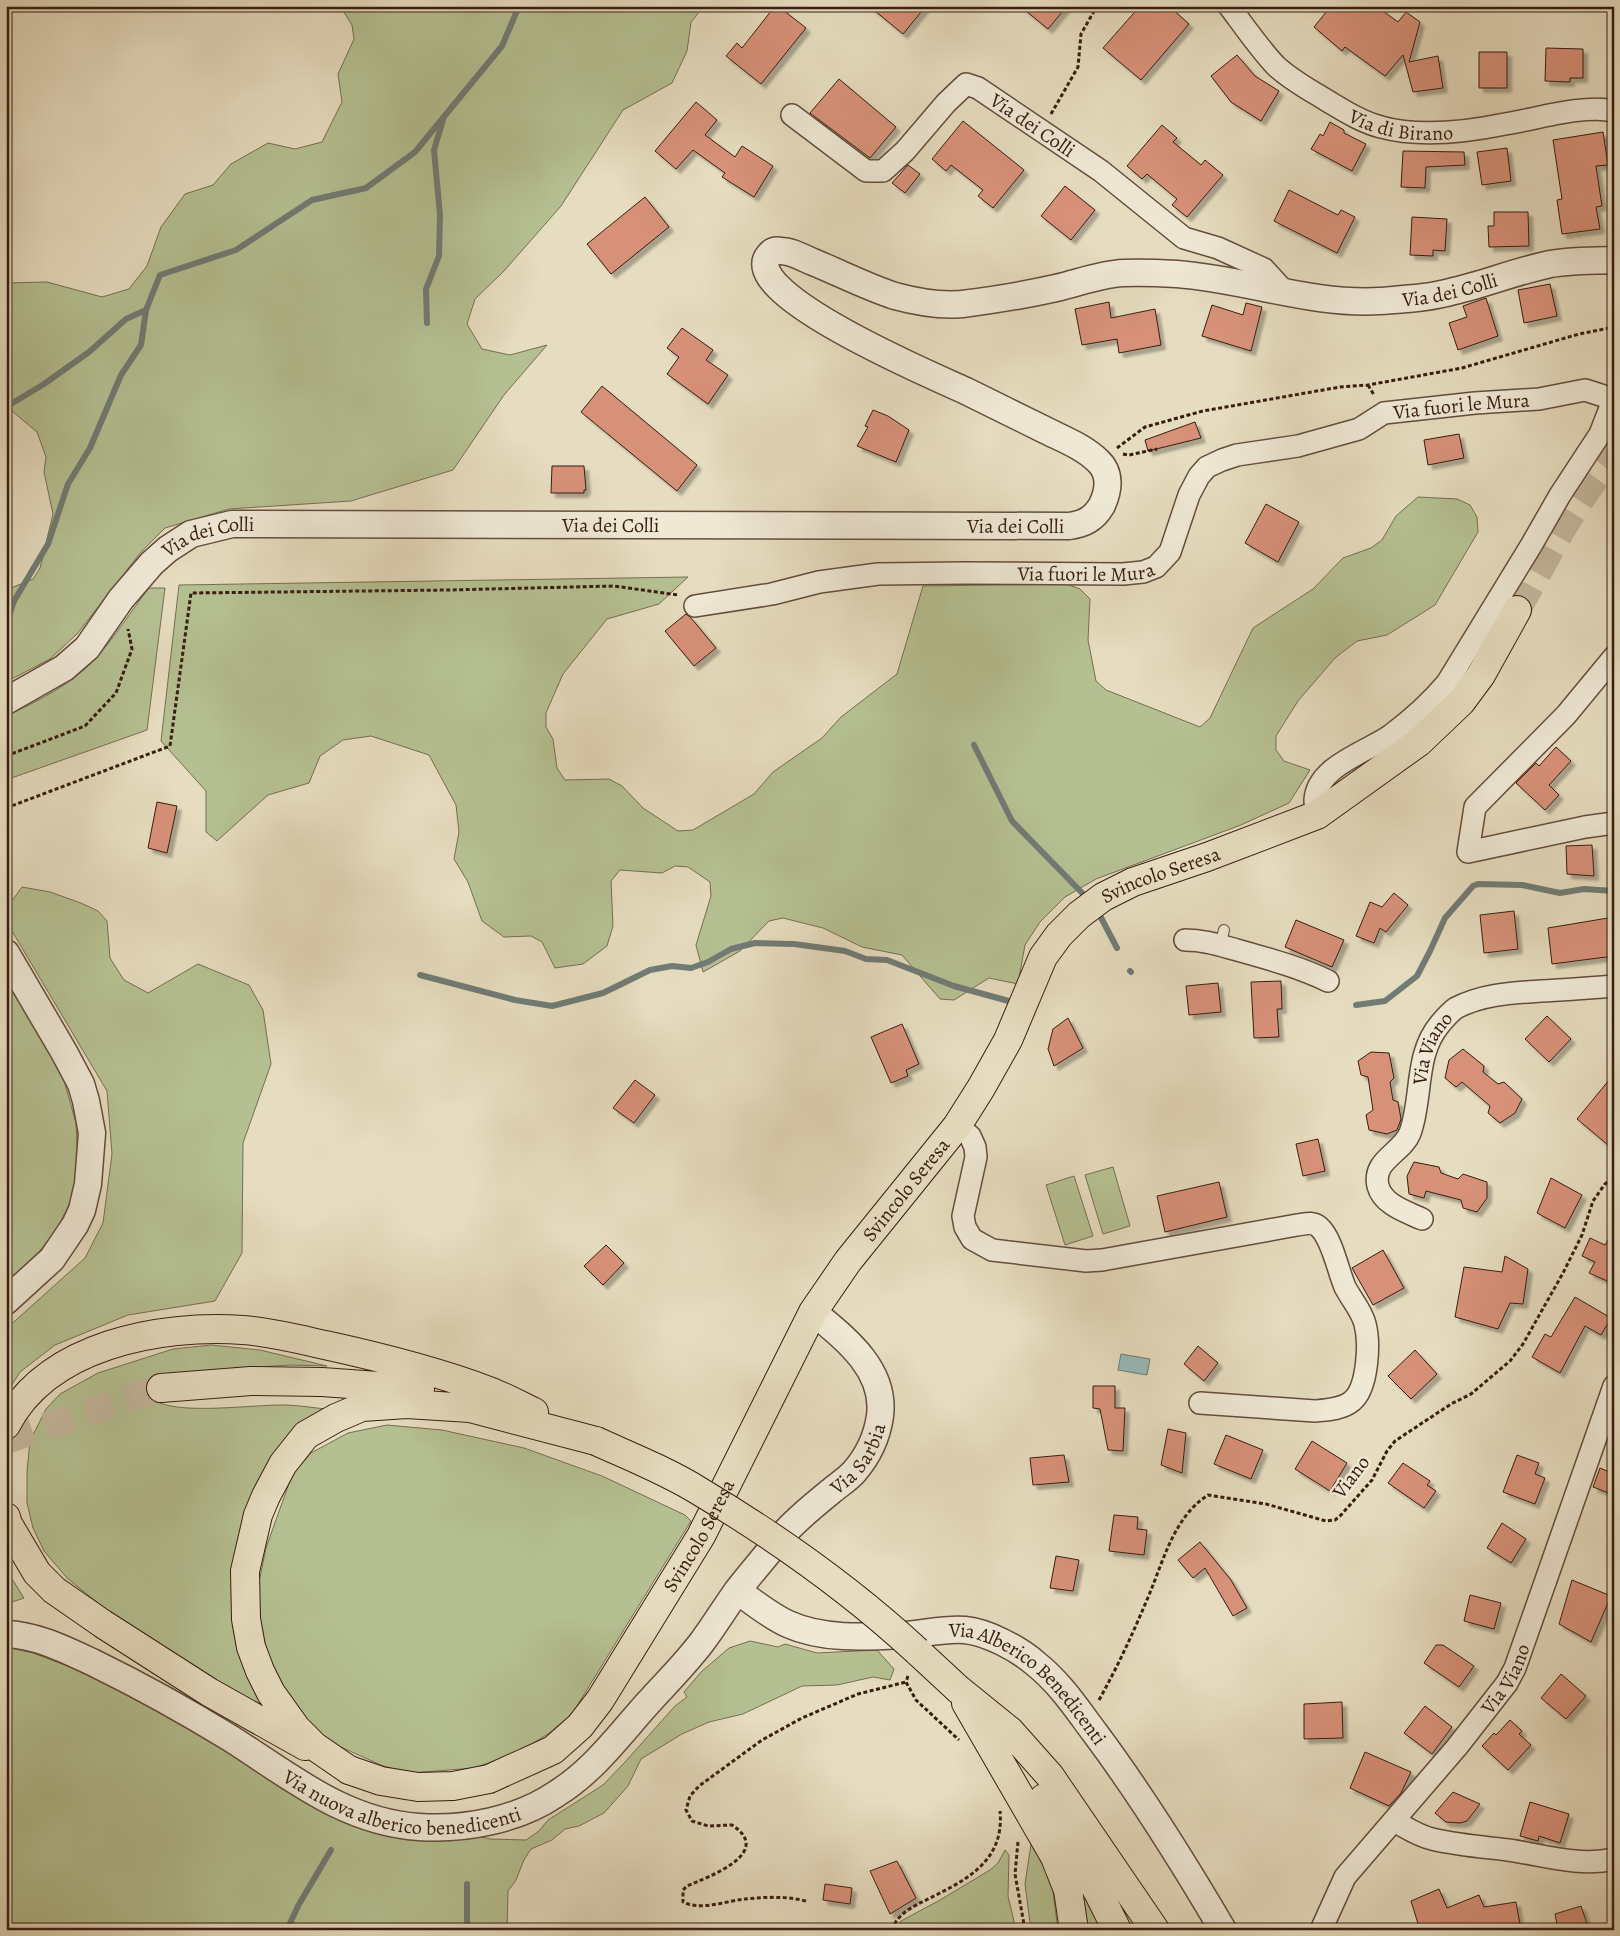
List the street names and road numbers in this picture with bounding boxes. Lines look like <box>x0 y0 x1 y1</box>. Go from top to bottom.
street label: Via dei Colli <box>984 86 1081 163</box>
street label: Via di Birano <box>1343 102 1454 147</box>
street label: Via dei Colli <box>1400 266 1501 313</box>
street label: Via fuori le Mura <box>1391 386 1531 426</box>
street label: Via dei Colli <box>155 510 254 564</box>
street label: Via dei Colli <box>561 511 659 539</box>
street label: Via dei Colli <box>966 512 1064 539</box>
street label: Via fuori le Mura <box>1016 555 1159 588</box>
street label: Svincolo Seresa <box>1096 840 1225 910</box>
street label: Via Viano <box>1406 1005 1458 1087</box>
street label: Svincolo Seresa <box>856 1132 956 1247</box>
street label: Via Sarbia <box>824 1419 892 1501</box>
street label: Viano <box>1325 1450 1376 1505</box>
street label: Svincolo Seresa <box>656 1474 741 1597</box>
street label: Via Alberico Benedicenti <box>948 1616 1113 1750</box>
street label: Via Viano <box>1474 1640 1536 1720</box>
street label: Via nuova alberico benedicenti <box>277 1763 525 1841</box>

